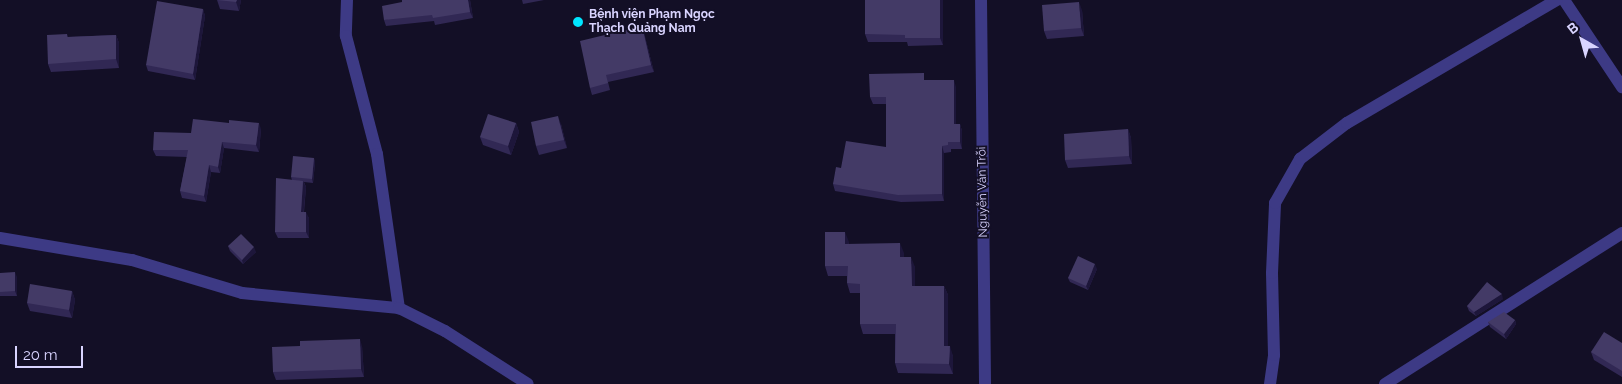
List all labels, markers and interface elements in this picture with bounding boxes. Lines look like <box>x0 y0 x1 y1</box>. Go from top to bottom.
place label: Bệnh viện Phạm Ngọc Thạch Quảng Nam <box>589 8 715 36</box>
marker: Bệnh viện Phạm Ngọc Thạch Quảng Nam <box>571 15 585 29</box>
north arrow <box>1557 15 1607 65</box>
text: B <box>1564 19 1581 37</box>
street label: Nguyễn Văn Trỗi <box>975 146 991 238</box>
scale bar <box>18 336 85 368</box>
text: 20 m <box>23 346 58 364</box>

